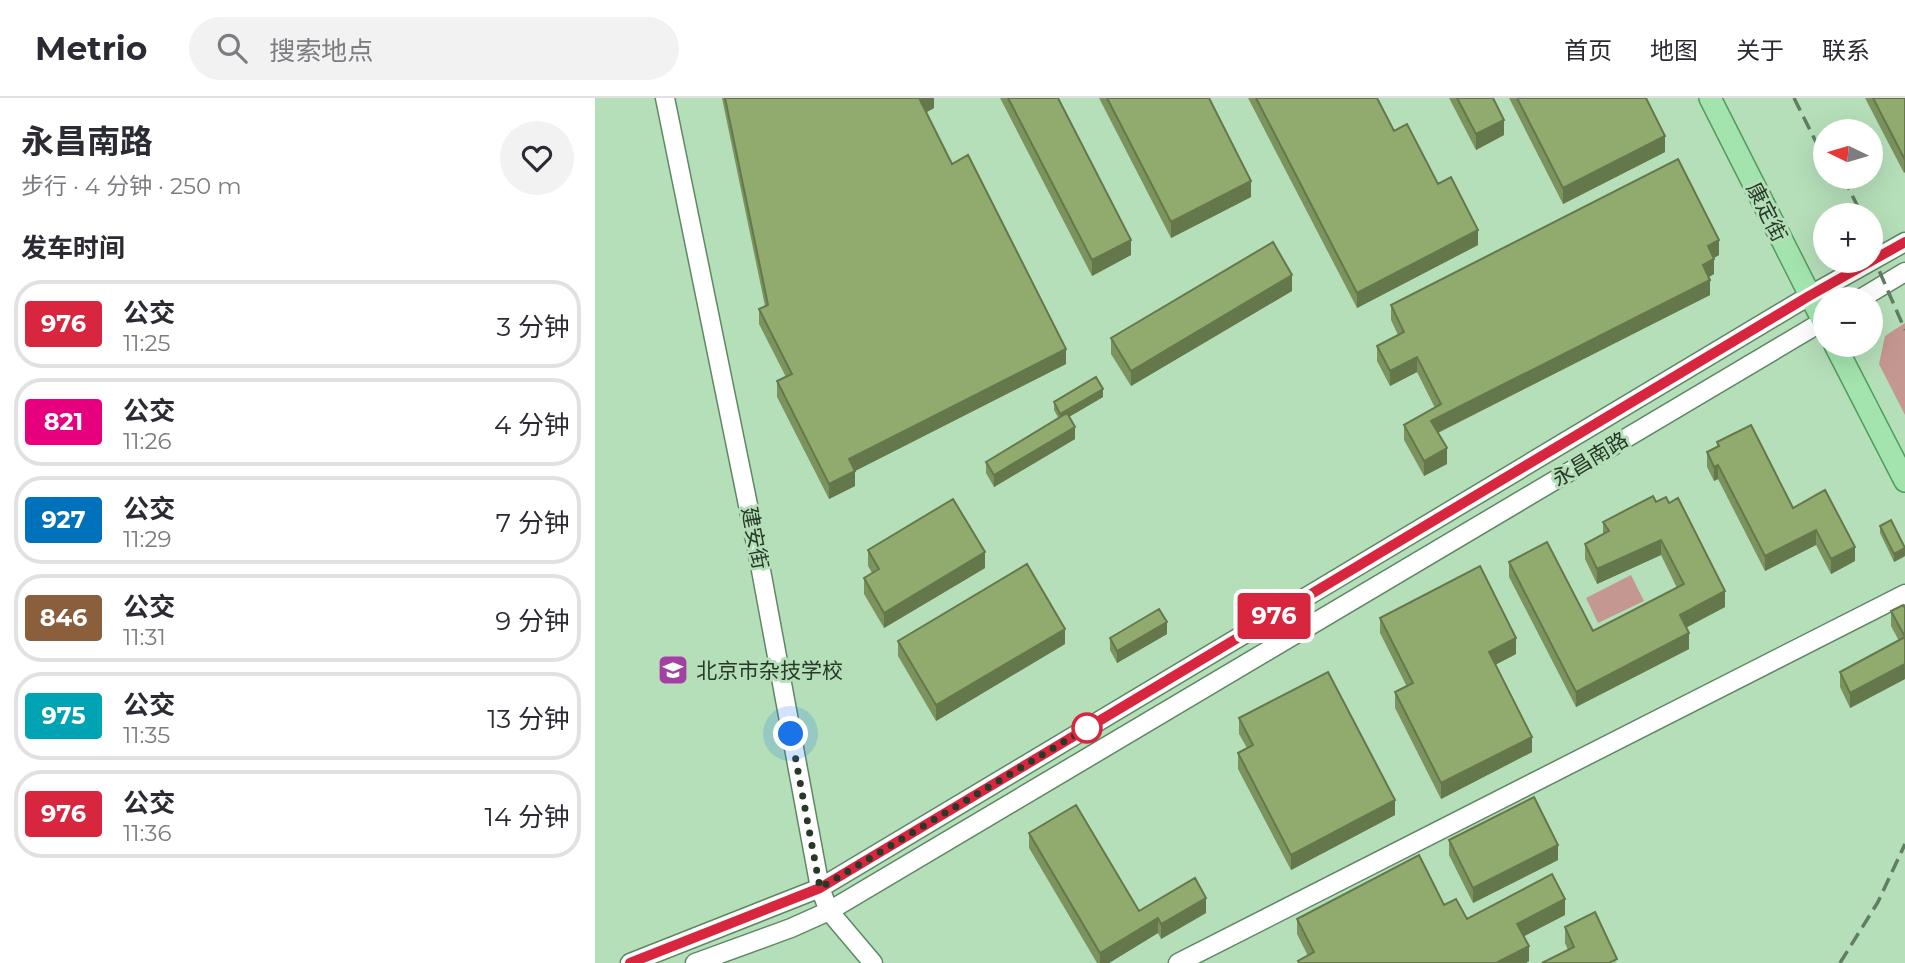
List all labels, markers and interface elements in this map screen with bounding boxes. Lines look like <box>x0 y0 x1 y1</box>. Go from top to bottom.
search box <box>189 17 679 80</box>
text: Metrio <box>35 28 147 68</box>
icon: search <box>213 29 251 67</box>
text: 搜索地点 <box>269 35 373 67</box>
text: 首页 <box>1564 36 1612 65</box>
text: 地图 <box>1650 36 1698 65</box>
text: 关于 <box>1736 36 1784 65</box>
text: 联系 <box>1822 36 1870 65</box>
north arrow <box>1813 119 1883 189</box>
map controls <box>1813 119 1883 357</box>
text: 永昌南路 <box>21 121 153 161</box>
button: heart <box>500 121 574 195</box>
text: 步行 · 4 分钟 · 250 m <box>21 172 242 200</box>
street label: 康定街 <box>1742 178 1792 246</box>
button: + <box>1813 203 1883 273</box>
text: 发车时间 <box>21 232 125 264</box>
button: − <box>1813 287 1883 357</box>
text: 公交 <box>123 297 175 329</box>
text: 976 <box>41 309 86 338</box>
text: 3 分钟 <box>497 311 570 343</box>
text: 11:25 <box>123 329 171 357</box>
text: 公交 <box>123 395 175 427</box>
text: 821 <box>44 407 83 436</box>
text: 4 分钟 <box>494 409 570 441</box>
text: 11:26 <box>123 427 172 455</box>
street label: 永昌南路 <box>1548 427 1632 491</box>
text: 公交 <box>123 493 175 525</box>
text: 927 <box>41 505 86 534</box>
street label: 建安街 <box>737 505 773 571</box>
text: 7 分钟 <box>496 507 570 539</box>
text: 11:29 <box>123 525 172 553</box>
text: 公交 <box>123 591 175 623</box>
line badge: 976 <box>1234 593 1314 639</box>
text: 976 <box>1252 601 1296 630</box>
text: 846 <box>40 603 87 632</box>
text: 9 分钟 <box>495 605 570 637</box>
text: 11:31 <box>123 623 166 651</box>
school or university icon: 北京市杂技学校 <box>656 653 690 687</box>
place label: 北京市杂技学校 <box>696 658 843 683</box>
text: 公交 <box>123 689 175 721</box>
text: 975 <box>42 701 85 730</box>
text: 13 分钟 <box>487 703 570 735</box>
unlabelled marker <box>1072 713 1102 743</box>
your location <box>773 716 808 751</box>
text: 11:35 <box>123 721 170 749</box>
text: 公交 <box>123 787 175 819</box>
text: 976 <box>41 799 86 828</box>
text: 14 分钟 <box>485 801 570 833</box>
text: 11:36 <box>123 819 171 847</box>

